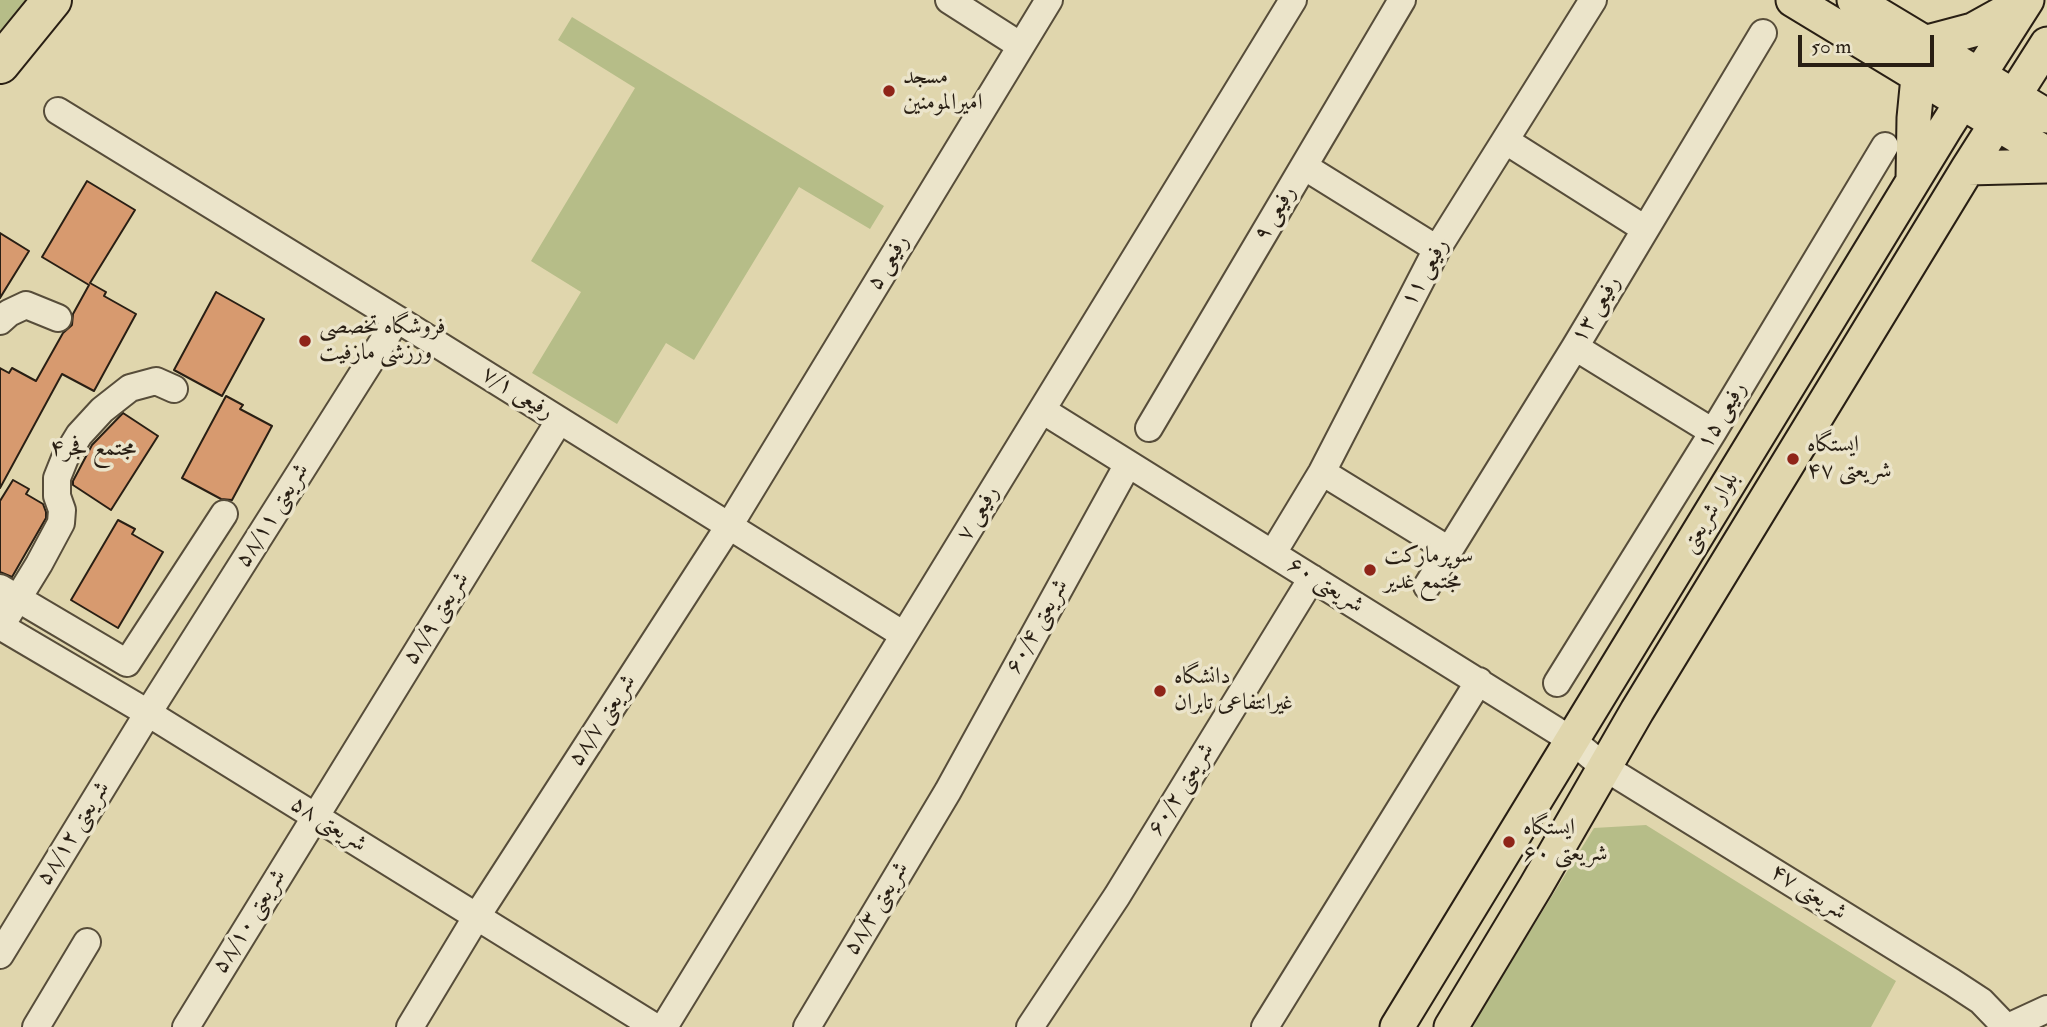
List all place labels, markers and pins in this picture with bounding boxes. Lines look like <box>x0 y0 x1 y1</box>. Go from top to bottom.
place label: مسجد امیرالمومنین <box>903 64 983 118</box>
marker: مسجد امیرالمومنین <box>881 83 897 99</box>
place label: فروشگاه تخصصی ورزشی مازفیت <box>319 314 446 368</box>
marker: فروشگاه تخصصی ورزشی مازفیت <box>297 333 313 349</box>
place label: ایستگاه شریعتی ۴۷ <box>1807 432 1892 486</box>
marker: ایستگاه شریعتی ۴۷ <box>1785 451 1801 467</box>
place label: سوپرمارکت مجتمع غدیر <box>1384 543 1473 597</box>
marker: سوپرمارکت مجتمع غدیر <box>1362 562 1378 578</box>
place label: دانشگاه غیرانتفاعی تابران <box>1174 664 1293 718</box>
marker: دانشگاه غیرانتفاعی تابران <box>1152 683 1168 699</box>
place label: ایستگاه شریعتی ۶۰ <box>1523 815 1608 869</box>
marker: ایستگاه شریعتی ۶۰ <box>1501 834 1517 850</box>

